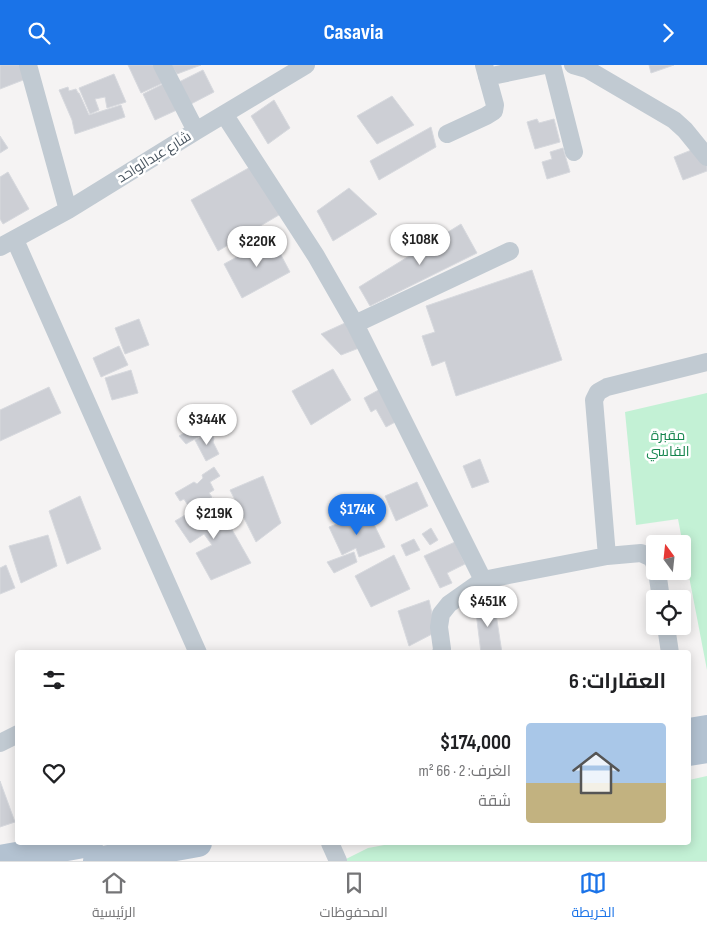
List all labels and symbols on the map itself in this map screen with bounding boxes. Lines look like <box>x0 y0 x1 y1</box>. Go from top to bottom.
street label: شارع عبدالواحد <box>114 128 194 186</box>
pin: $108K <box>385 223 455 266</box>
pin: $220K <box>222 225 292 268</box>
pin: $344K <box>172 403 242 446</box>
park label: مقبرة الفاسي <box>646 427 690 462</box>
pin: $174K <box>322 493 392 536</box>
pin: $219K <box>179 497 249 540</box>
north arrow <box>646 535 691 580</box>
pin: $451K <box>453 585 523 628</box>

